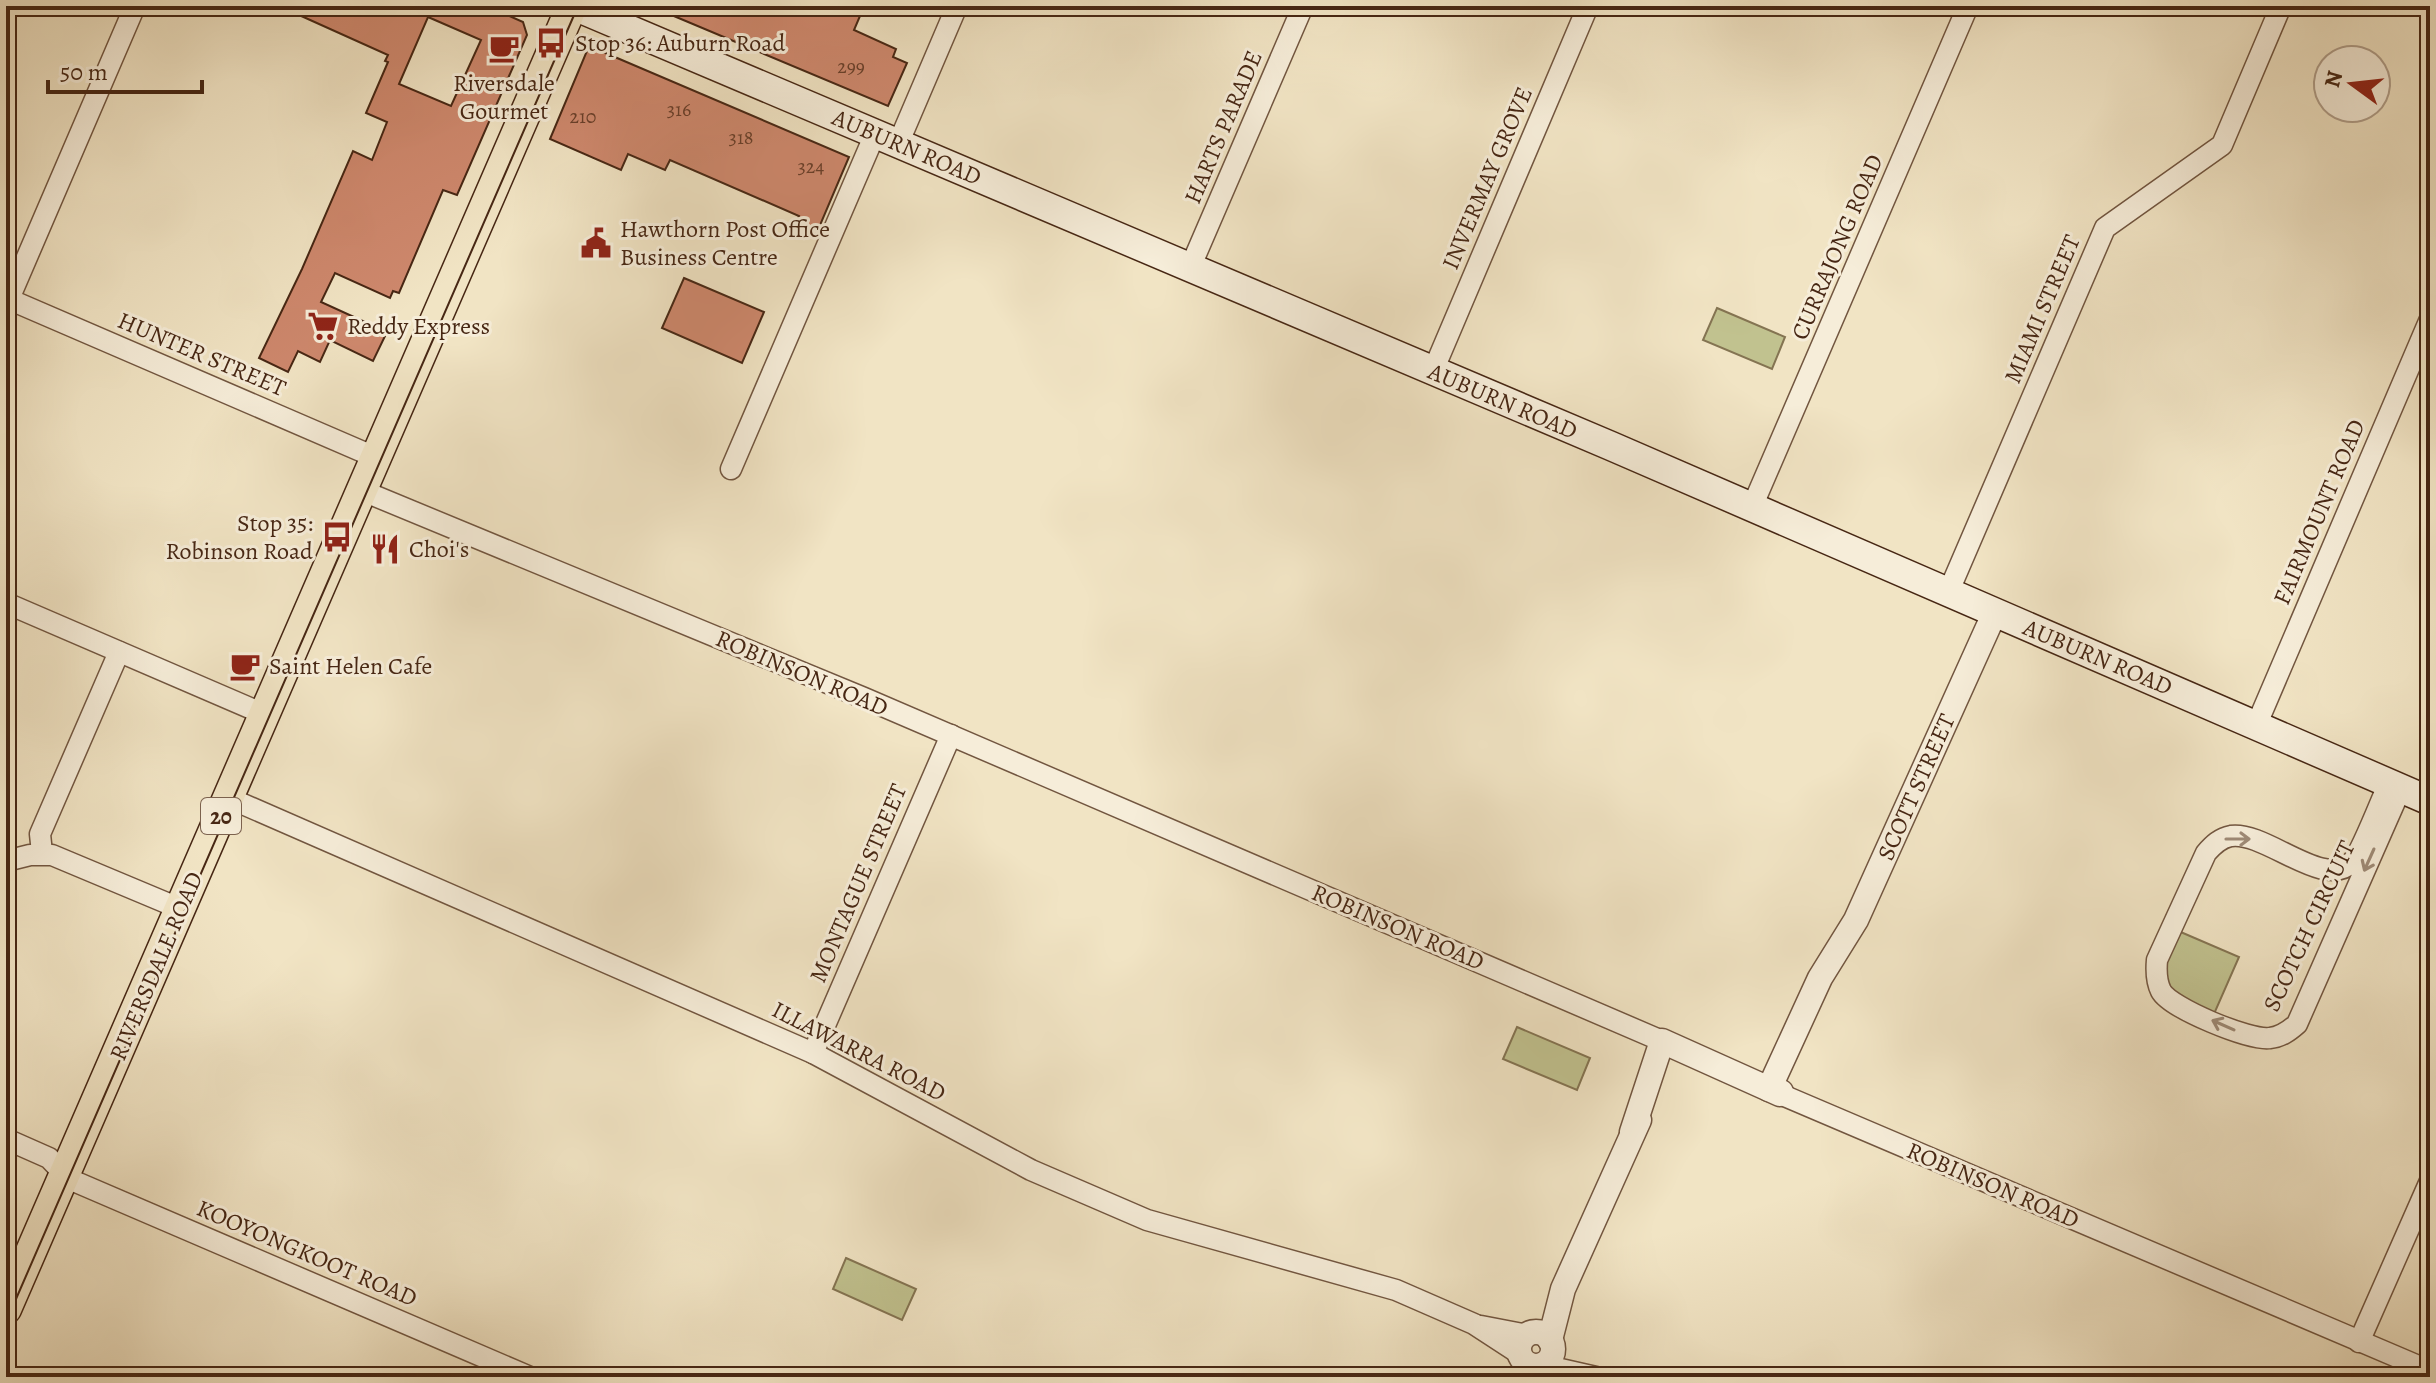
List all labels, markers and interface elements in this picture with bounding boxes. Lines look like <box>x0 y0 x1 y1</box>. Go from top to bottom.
bus stop icon: Stop 36: Auburn Road <box>534 26 568 60</box>
place label: Stop 36: Auburn Road <box>575 27 785 59</box>
cafe icon: Riversdale Gourmet <box>487 31 521 65</box>
scale bar <box>48 44 202 94</box>
north arrow <box>2312 44 2392 124</box>
street label: HARTS PARADE <box>1176 45 1270 209</box>
house number: 299 <box>837 53 865 80</box>
text: 50 m <box>60 56 108 88</box>
place label: Riversdale Gourmet <box>453 67 555 127</box>
text: N <box>2317 67 2350 91</box>
street label: INVERMAY GROVE <box>1434 82 1540 274</box>
house number: 316 <box>667 96 691 123</box>
street label: AUBURN ROAD <box>827 101 987 193</box>
house number: 210 <box>570 103 597 130</box>
house number: 318 <box>729 124 753 151</box>
street label: CURRAJONG ROAD <box>1783 149 1891 345</box>
house number: 324 <box>798 153 824 180</box>
place label: Hawthorn Post Office Business Centre <box>620 213 830 273</box>
public building icon: Hawthorn Post Office Business Centre <box>579 226 613 260</box>
street label: MIAMI STREET <box>1996 230 2088 388</box>
street label: HUNTER STREET <box>113 304 291 404</box>
supermarket icon: Reddy Express <box>306 309 340 343</box>
place label: Reddy Express <box>347 310 490 342</box>
street label: AUBURN ROAD <box>1423 355 1583 447</box>
street label: FAIRMOUNT ROAD <box>2265 414 2373 610</box>
place label: Stop 35: Robinson Road <box>166 507 313 567</box>
bus stop icon: Stop 35: Robinson Road <box>320 520 354 554</box>
restaurant icon: Choi's <box>368 532 402 566</box>
place label: Choi's <box>409 533 469 565</box>
street label: AUBURN ROAD <box>2018 611 2178 703</box>
street label: ROBINSON ROAD <box>711 622 893 724</box>
cafe icon: Saint Helen Cafe <box>228 649 262 683</box>
place label: Saint Helen Cafe <box>269 650 432 682</box>
street label: SCOTT STREET <box>1869 709 1963 865</box>
street label: MONTAGUE STREET <box>802 779 914 987</box>
road number: 20 <box>201 798 241 834</box>
one-way arrow <box>2225 831 2251 847</box>
street label: SCOTCH CIRCUIT <box>2255 835 2363 1017</box>
one-way arrow <box>2361 847 2376 872</box>
street label: RIVERSDALE ROAD <box>102 867 210 1065</box>
street label: ROBINSON ROAD <box>1307 876 1489 978</box>
street label: ILLAWARRA ROAD <box>767 993 951 1109</box>
one-way arrow <box>2211 1017 2236 1032</box>
street label: ROBINSON ROAD <box>1902 1134 2084 1236</box>
street label: KOOYONGKOOT ROAD <box>192 1192 422 1314</box>

